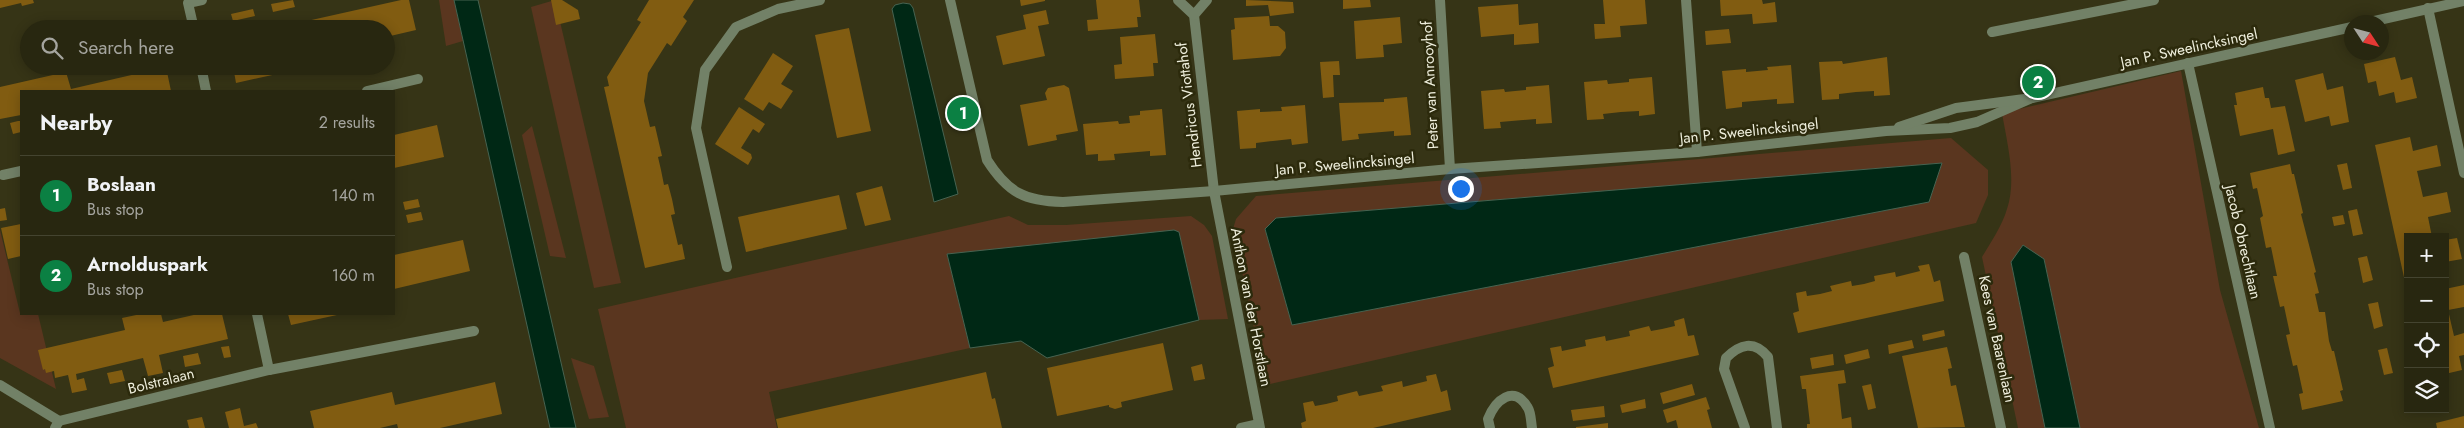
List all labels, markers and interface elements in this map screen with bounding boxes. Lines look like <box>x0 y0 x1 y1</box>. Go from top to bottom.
north arrow <box>2344 15 2389 60</box>
search box <box>20 20 395 75</box>
street label: Peter van Anrooyhof <box>1416 20 1444 150</box>
street label: Jan P. Sweelincksingel <box>2117 23 2260 74</box>
icon: search <box>38 34 66 62</box>
text: Search here <box>78 34 174 61</box>
street label: Hendricus Viottahof <box>1170 40 1208 169</box>
pin: 2 <box>2022 63 2054 101</box>
pin: 1 <box>947 94 979 132</box>
text: Nearby <box>40 108 112 138</box>
text: 2 results <box>319 111 375 134</box>
street label: Jan P. Sweelincksingel <box>1676 113 1820 149</box>
street label: Jan P. Sweelincksingel <box>1273 147 1415 181</box>
text: Boslaan <box>87 171 156 198</box>
your location <box>1448 176 1474 202</box>
street label: Jacob Obrechtlaan <box>2219 181 2267 301</box>
text: 1 <box>52 184 60 207</box>
text: 140 m <box>332 184 375 207</box>
text: Bus stop <box>87 198 144 221</box>
street label: Anthon van der Horstlaan <box>1225 226 1277 388</box>
map controls <box>2404 233 2449 413</box>
button: + <box>2404 233 2449 278</box>
text: Arnolduspark <box>87 251 208 278</box>
text: 2 <box>51 264 61 287</box>
text: 160 m <box>332 264 375 287</box>
street label: Kees van Baarenlaan <box>1973 273 2021 405</box>
text: Bus stop <box>87 278 144 301</box>
button: − <box>2404 278 2449 323</box>
button: locate <box>2404 323 2449 368</box>
street label: Bolstralaan <box>125 362 197 400</box>
button: layers <box>2404 368 2449 413</box>

